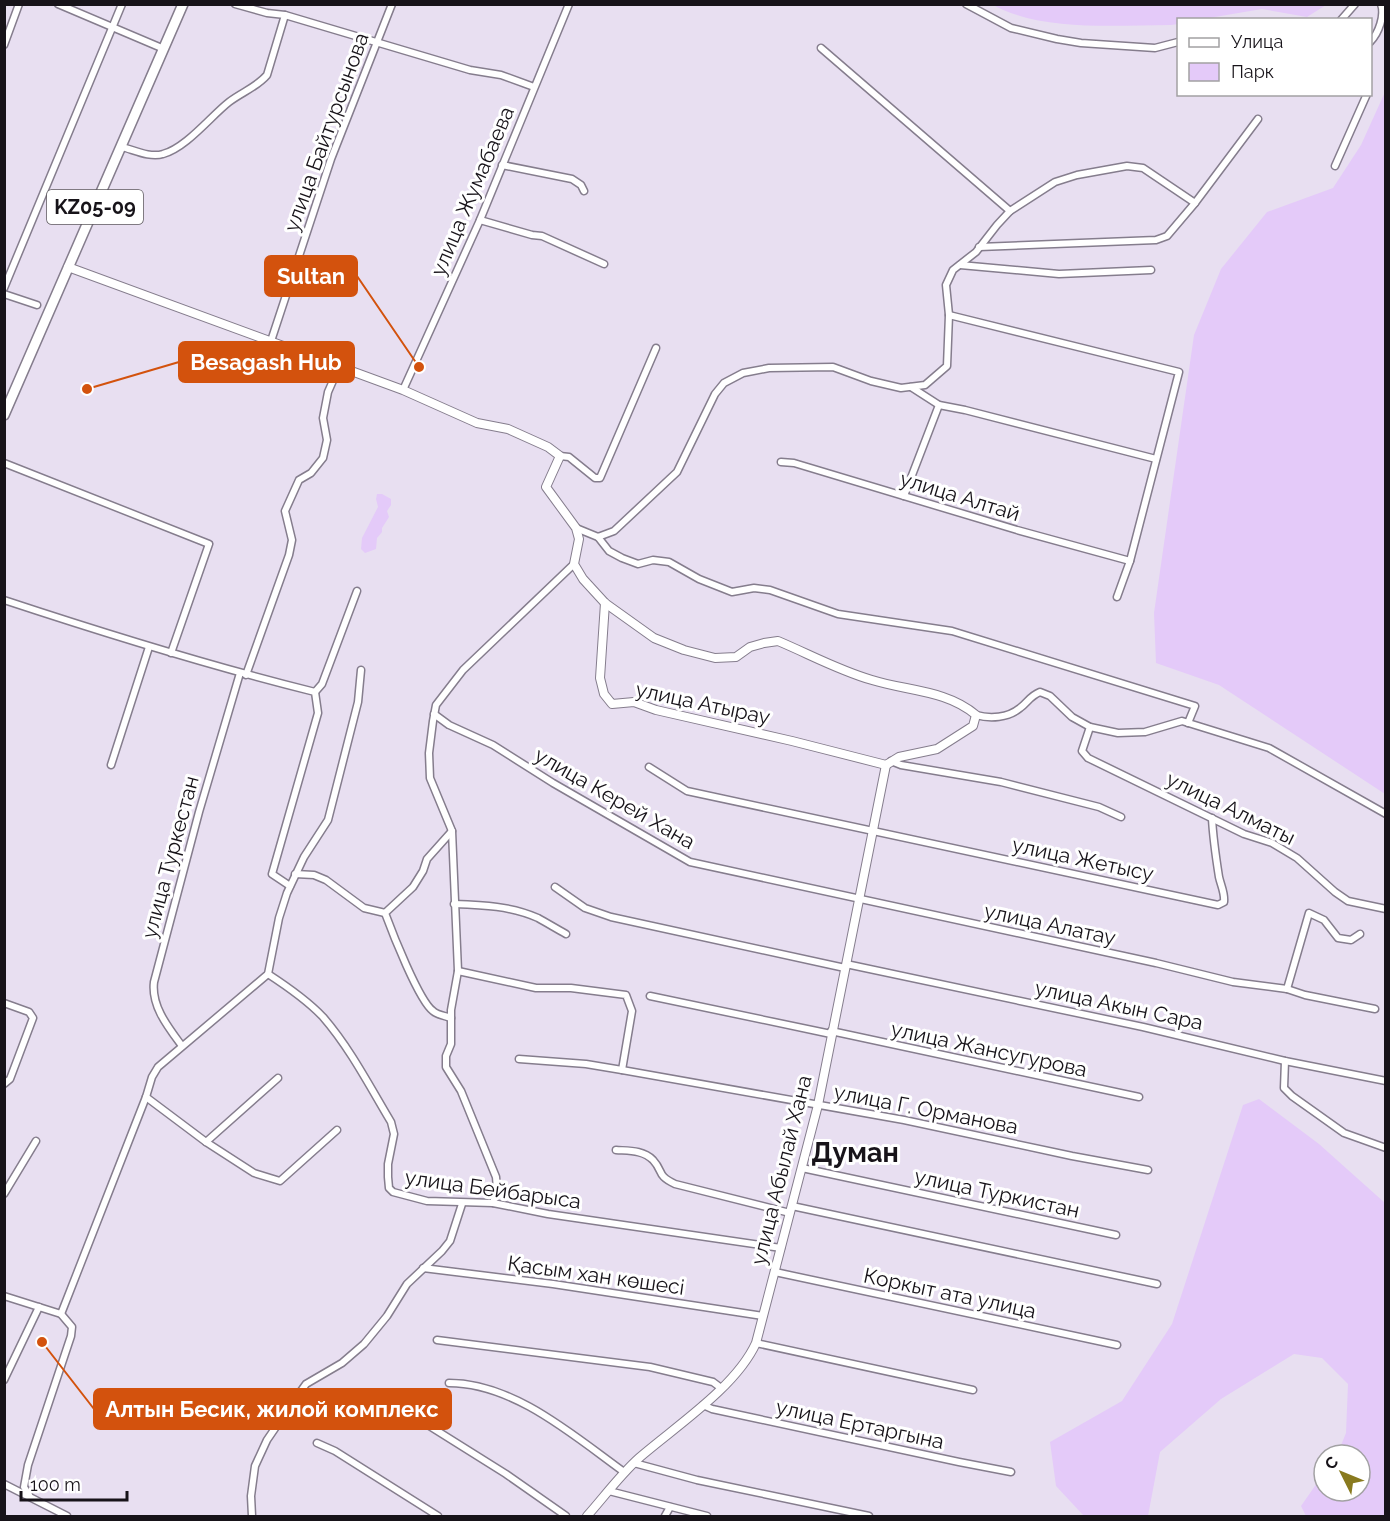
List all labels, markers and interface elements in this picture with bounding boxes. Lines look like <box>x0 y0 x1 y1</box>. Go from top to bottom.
legend <box>1177 18 1372 96</box>
street label: улица Байтурсынова <box>278 29 374 235</box>
text: Улица <box>1231 31 1283 52</box>
text: Парк <box>1231 61 1274 82</box>
street label: улица Жумабаева <box>425 103 519 279</box>
road number: KZ05-09 <box>47 190 143 224</box>
callout: Sultan <box>265 256 357 296</box>
text: Sultan <box>277 263 345 289</box>
callout: Besagash Hub <box>179 342 354 382</box>
text: Besagash Hub <box>190 349 342 375</box>
street label: улица Алтай <box>897 466 1023 526</box>
street label: улица Атырау <box>633 677 773 729</box>
street label: улица Керей Хана <box>530 742 700 854</box>
street label: улица Алматы <box>1162 766 1300 850</box>
street label: улица Туркестан <box>136 773 204 941</box>
street label: улица Жетысу <box>1010 832 1156 886</box>
street label: улица Алатау <box>982 898 1118 950</box>
street label: улица Акын Сара <box>1033 975 1205 1035</box>
street label: улица Жансугурова <box>889 1016 1089 1082</box>
street label: улица Абылай Хана <box>745 1073 817 1267</box>
street label: улица Г. Орманова <box>832 1079 1020 1139</box>
district label: Думан <box>811 1137 899 1168</box>
street label: улица Туркистан <box>912 1163 1082 1223</box>
street label: улица Бейбарыса <box>403 1164 583 1214</box>
street label: Қасым хан көшесі <box>506 1250 686 1300</box>
street label: Коркыт ата улица <box>862 1263 1038 1323</box>
callout: Алтын Бесик, жилой комплекс <box>94 1389 451 1429</box>
street label: улица Ертаргына <box>774 1394 946 1454</box>
text: Алтын Бесик, жилой комплекс <box>105 1396 439 1422</box>
north arrow <box>1312 1443 1372 1503</box>
text: С <box>1321 1453 1342 1474</box>
scale bar <box>21 1464 128 1502</box>
text: 100 m <box>30 1474 81 1495</box>

